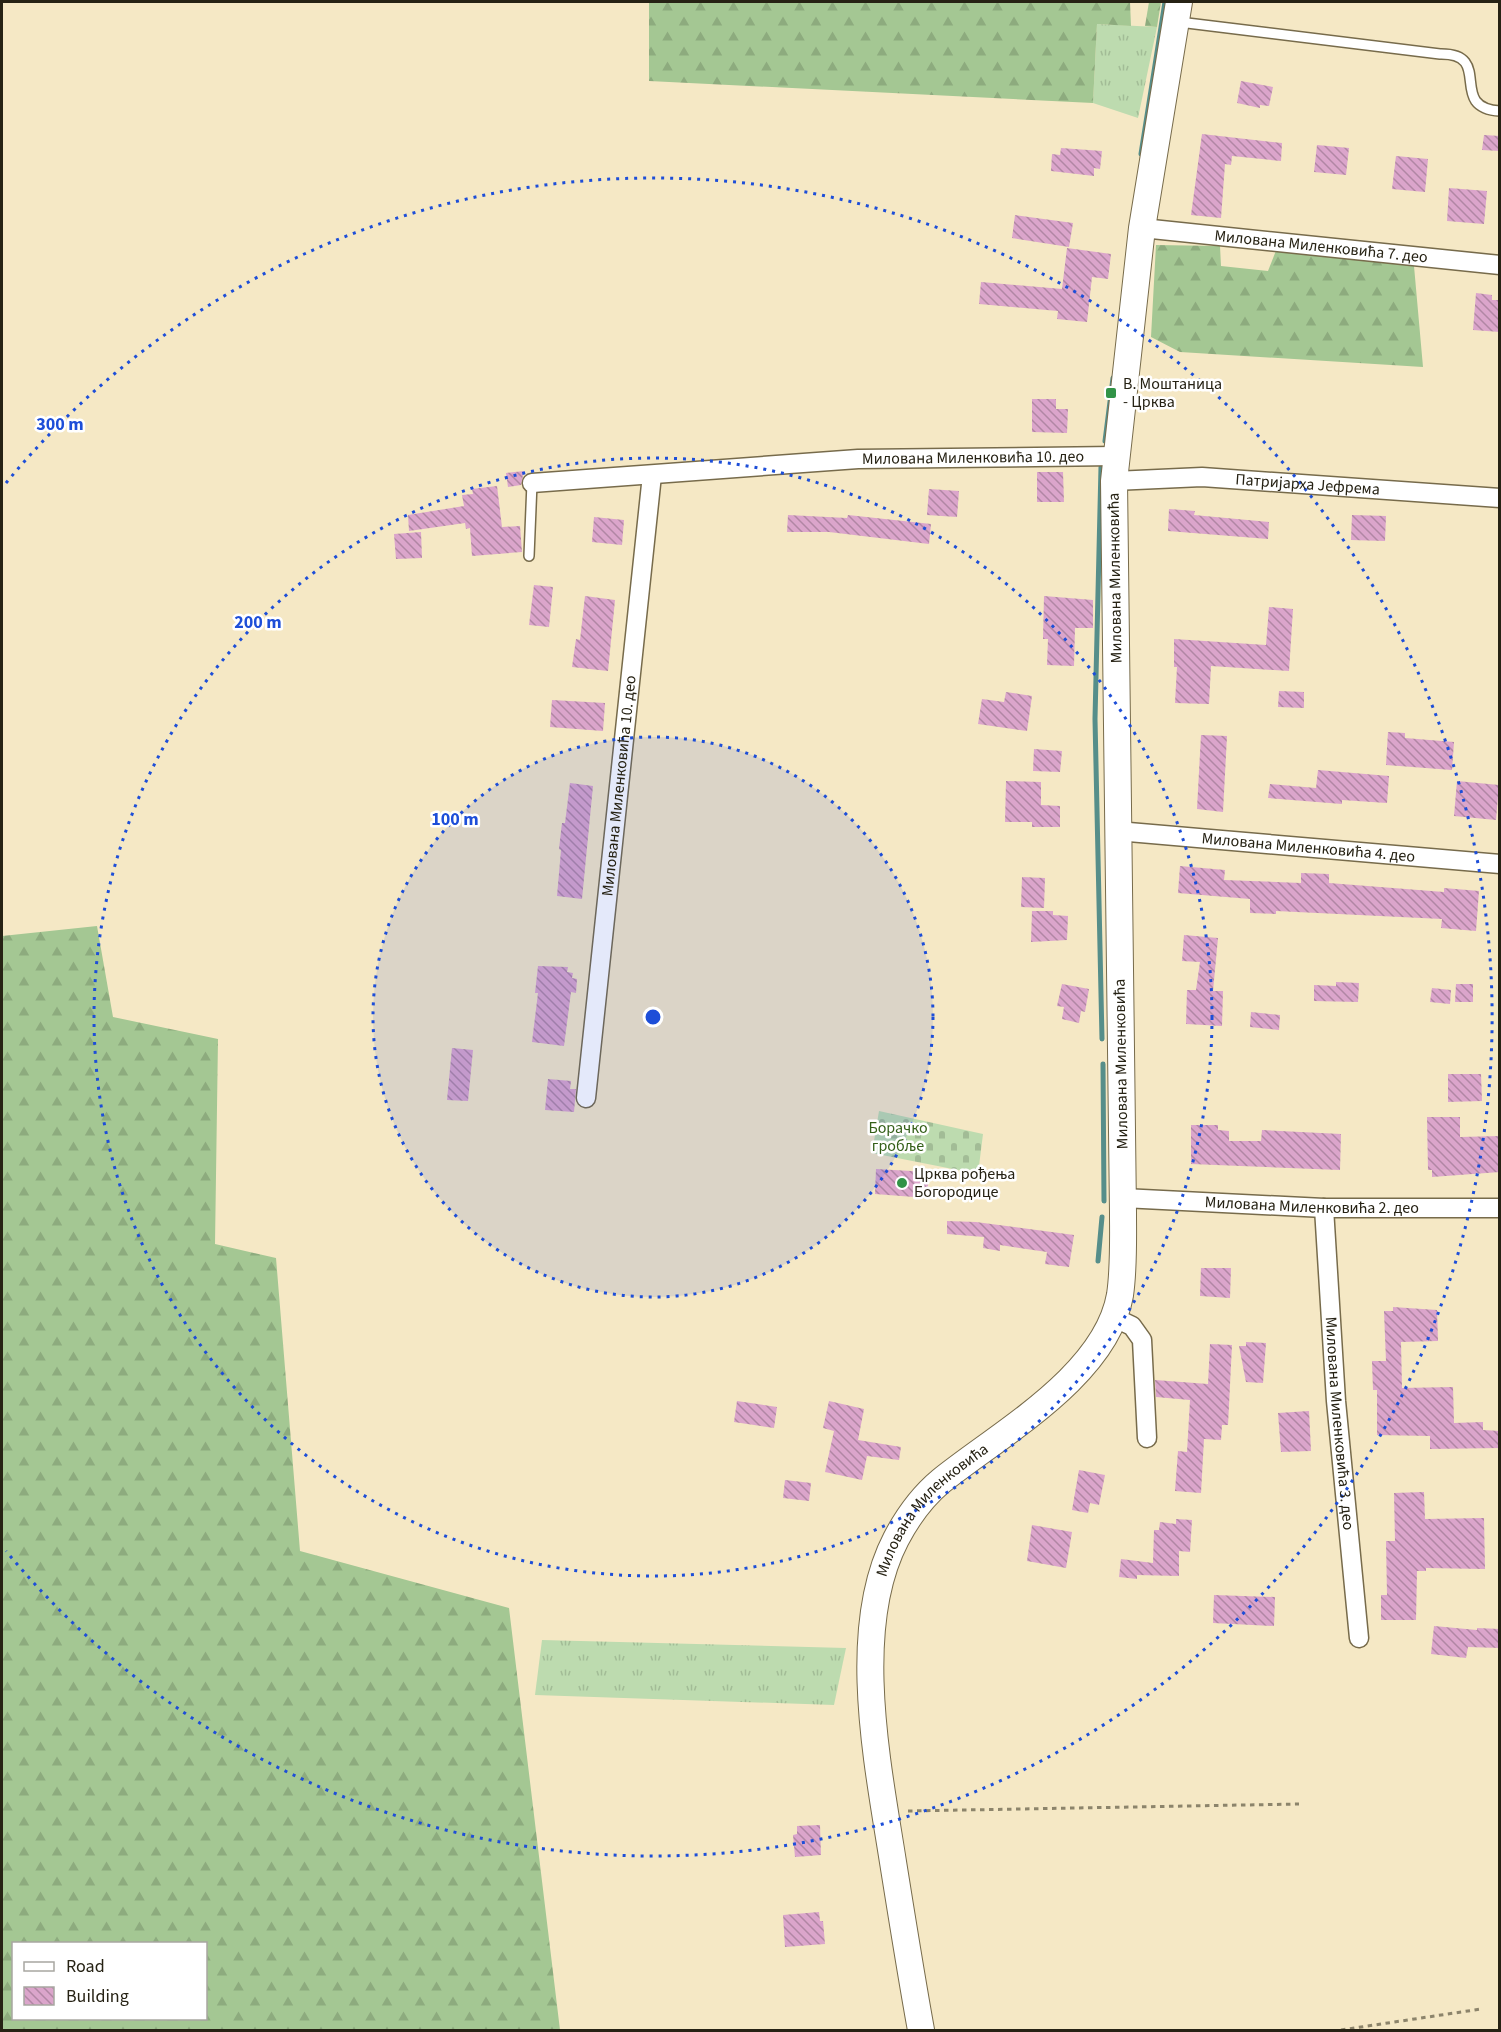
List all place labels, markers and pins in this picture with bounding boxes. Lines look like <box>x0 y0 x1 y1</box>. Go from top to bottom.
place label: В. Моштаница - Црква <box>1123 373 1222 413</box>
marker: В. Моштаница - Црква <box>1104 386 1118 400</box>
centre of rings <box>643 1007 663 1027</box>
place label: Црква рођења Богородице <box>914 1163 1015 1203</box>
marker: Црква рођења Богородице <box>895 1176 909 1190</box>

